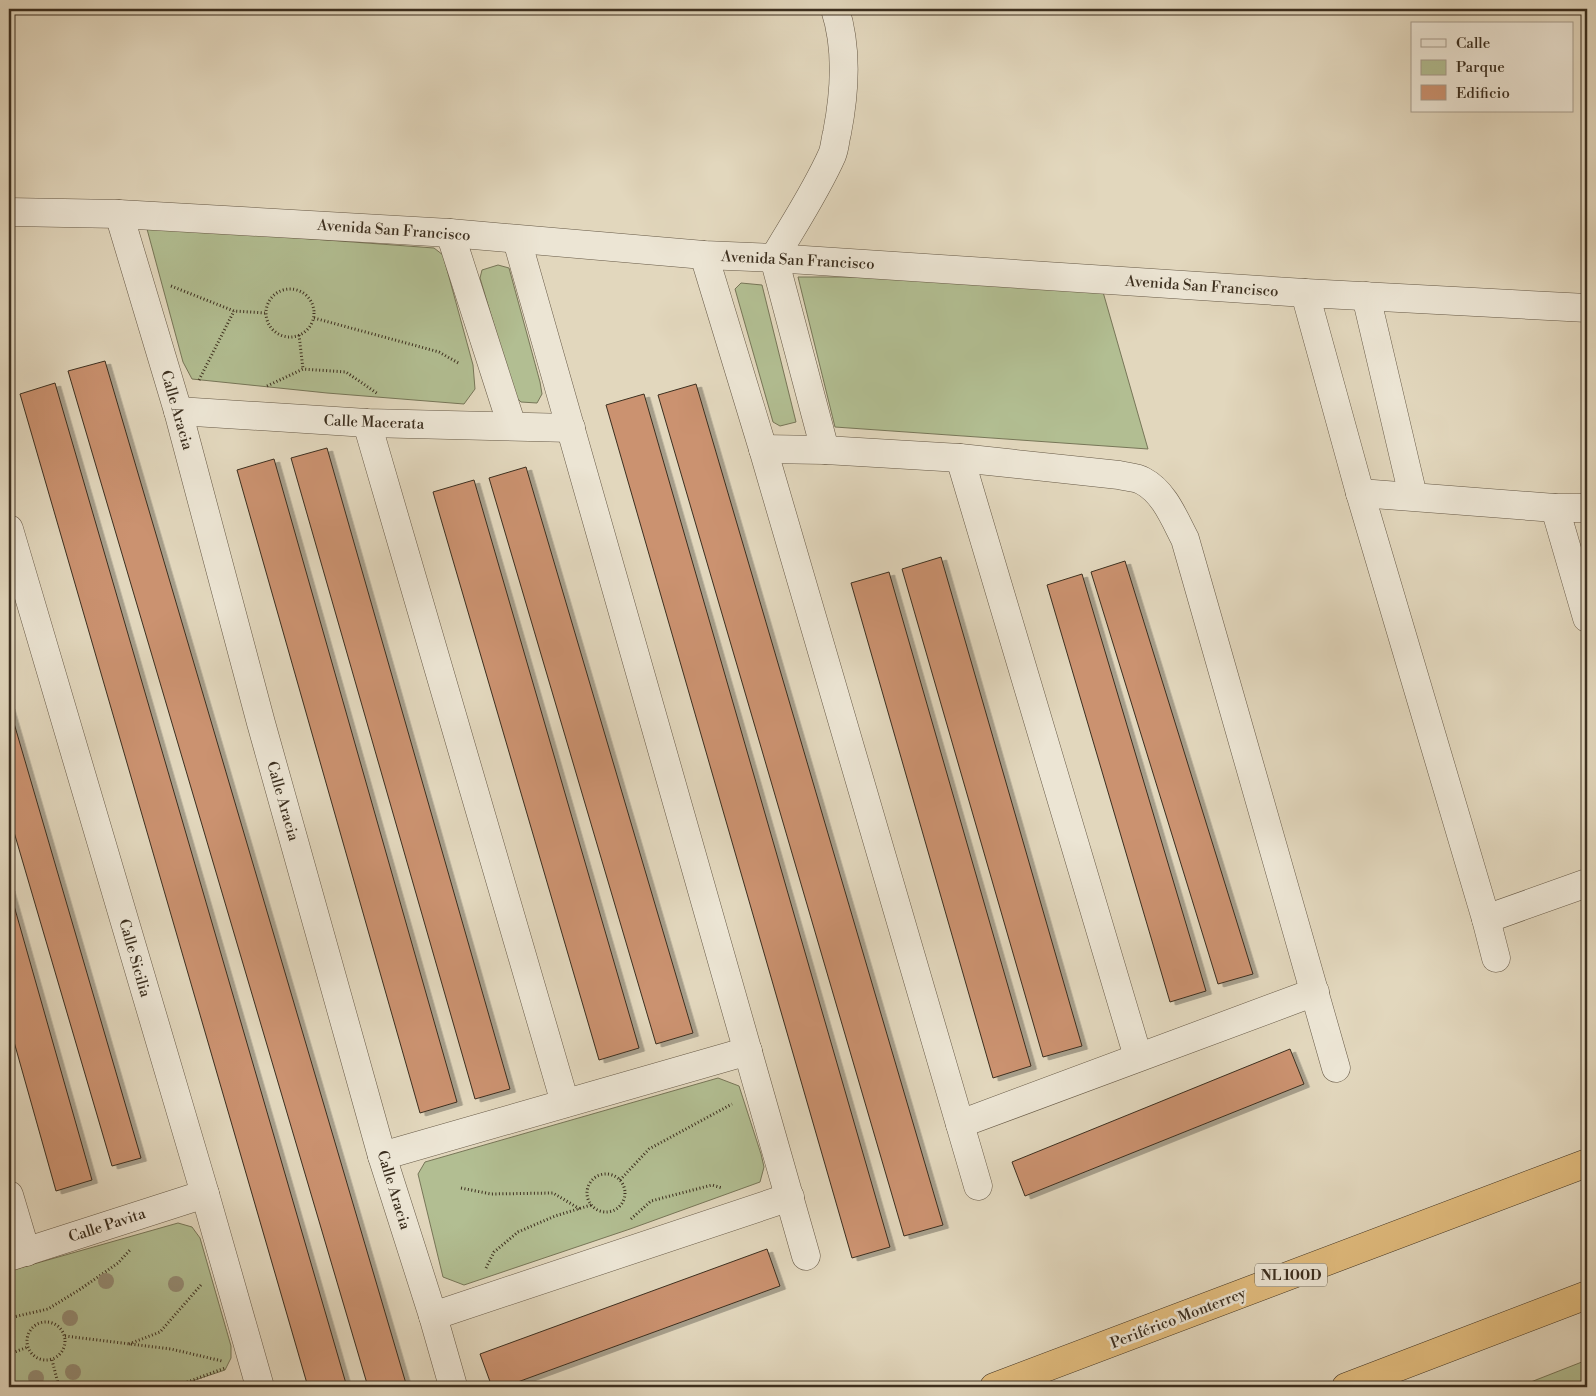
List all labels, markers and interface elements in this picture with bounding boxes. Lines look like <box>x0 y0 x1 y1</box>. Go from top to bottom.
legend <box>1411 22 1574 112</box>
text: Calle <box>1456 34 1490 53</box>
text: Parque <box>1456 58 1505 77</box>
text: Edificio <box>1456 84 1510 103</box>
street label: Avenida San Francisco <box>316 216 471 245</box>
street label: Avenida San Francisco <box>720 247 875 274</box>
street label: Avenida San Francisco <box>1124 272 1279 301</box>
street label: Calle Aracia <box>156 368 197 452</box>
street label: Calle Macerata <box>323 411 425 434</box>
street label: Calle Aracia <box>262 759 303 843</box>
street label: Calle Sicilia <box>114 917 155 1000</box>
street label: Calle Aracia <box>372 1148 415 1232</box>
street label: Calle Pavita <box>66 1204 148 1247</box>
road number: NL 100D <box>1255 1264 1327 1286</box>
street label: Periférico Monterrey <box>1108 1284 1249 1353</box>

